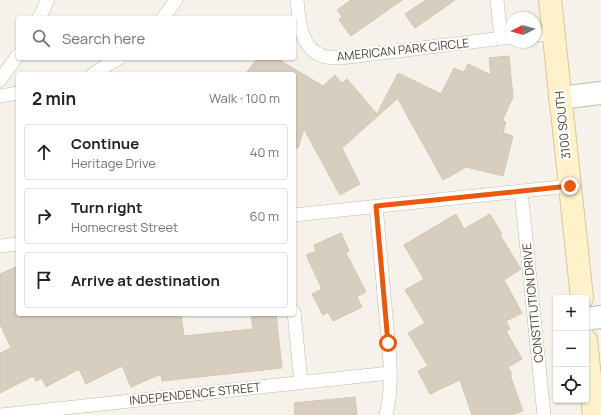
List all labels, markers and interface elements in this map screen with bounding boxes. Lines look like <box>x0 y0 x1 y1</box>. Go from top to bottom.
north arrow <box>505 12 541 48</box>
search box <box>16 16 296 60</box>
icon: search <box>30 27 52 49</box>
text: Search here <box>62 28 145 49</box>
street label: AMERICAN PARK CIRCLE <box>336 34 470 65</box>
text: 2 min <box>32 87 76 110</box>
text: Walk · 100 m <box>209 89 280 107</box>
street label: 3100 SOUTH <box>550 90 575 160</box>
text: Continue <box>71 133 139 154</box>
icon: ahead <box>33 141 55 163</box>
text: 40 m <box>250 143 279 161</box>
text: Heritage Drive <box>71 154 156 172</box>
route end <box>561 177 579 195</box>
text: Turn right <box>71 197 142 218</box>
icon: right <box>33 205 55 227</box>
text: 60 m <box>249 207 279 225</box>
text: Homecrest Street <box>71 218 178 236</box>
street label: CONSTITUTION DRIVE <box>518 242 547 364</box>
icon: arrive <box>33 269 55 291</box>
text: Arrive at destination <box>71 270 220 291</box>
map controls <box>553 295 589 403</box>
button: + <box>553 295 589 331</box>
button: − <box>553 331 589 367</box>
route start <box>379 334 397 352</box>
button: locate <box>553 367 589 403</box>
street label: INDEPENDENCE STREET <box>128 378 262 409</box>

